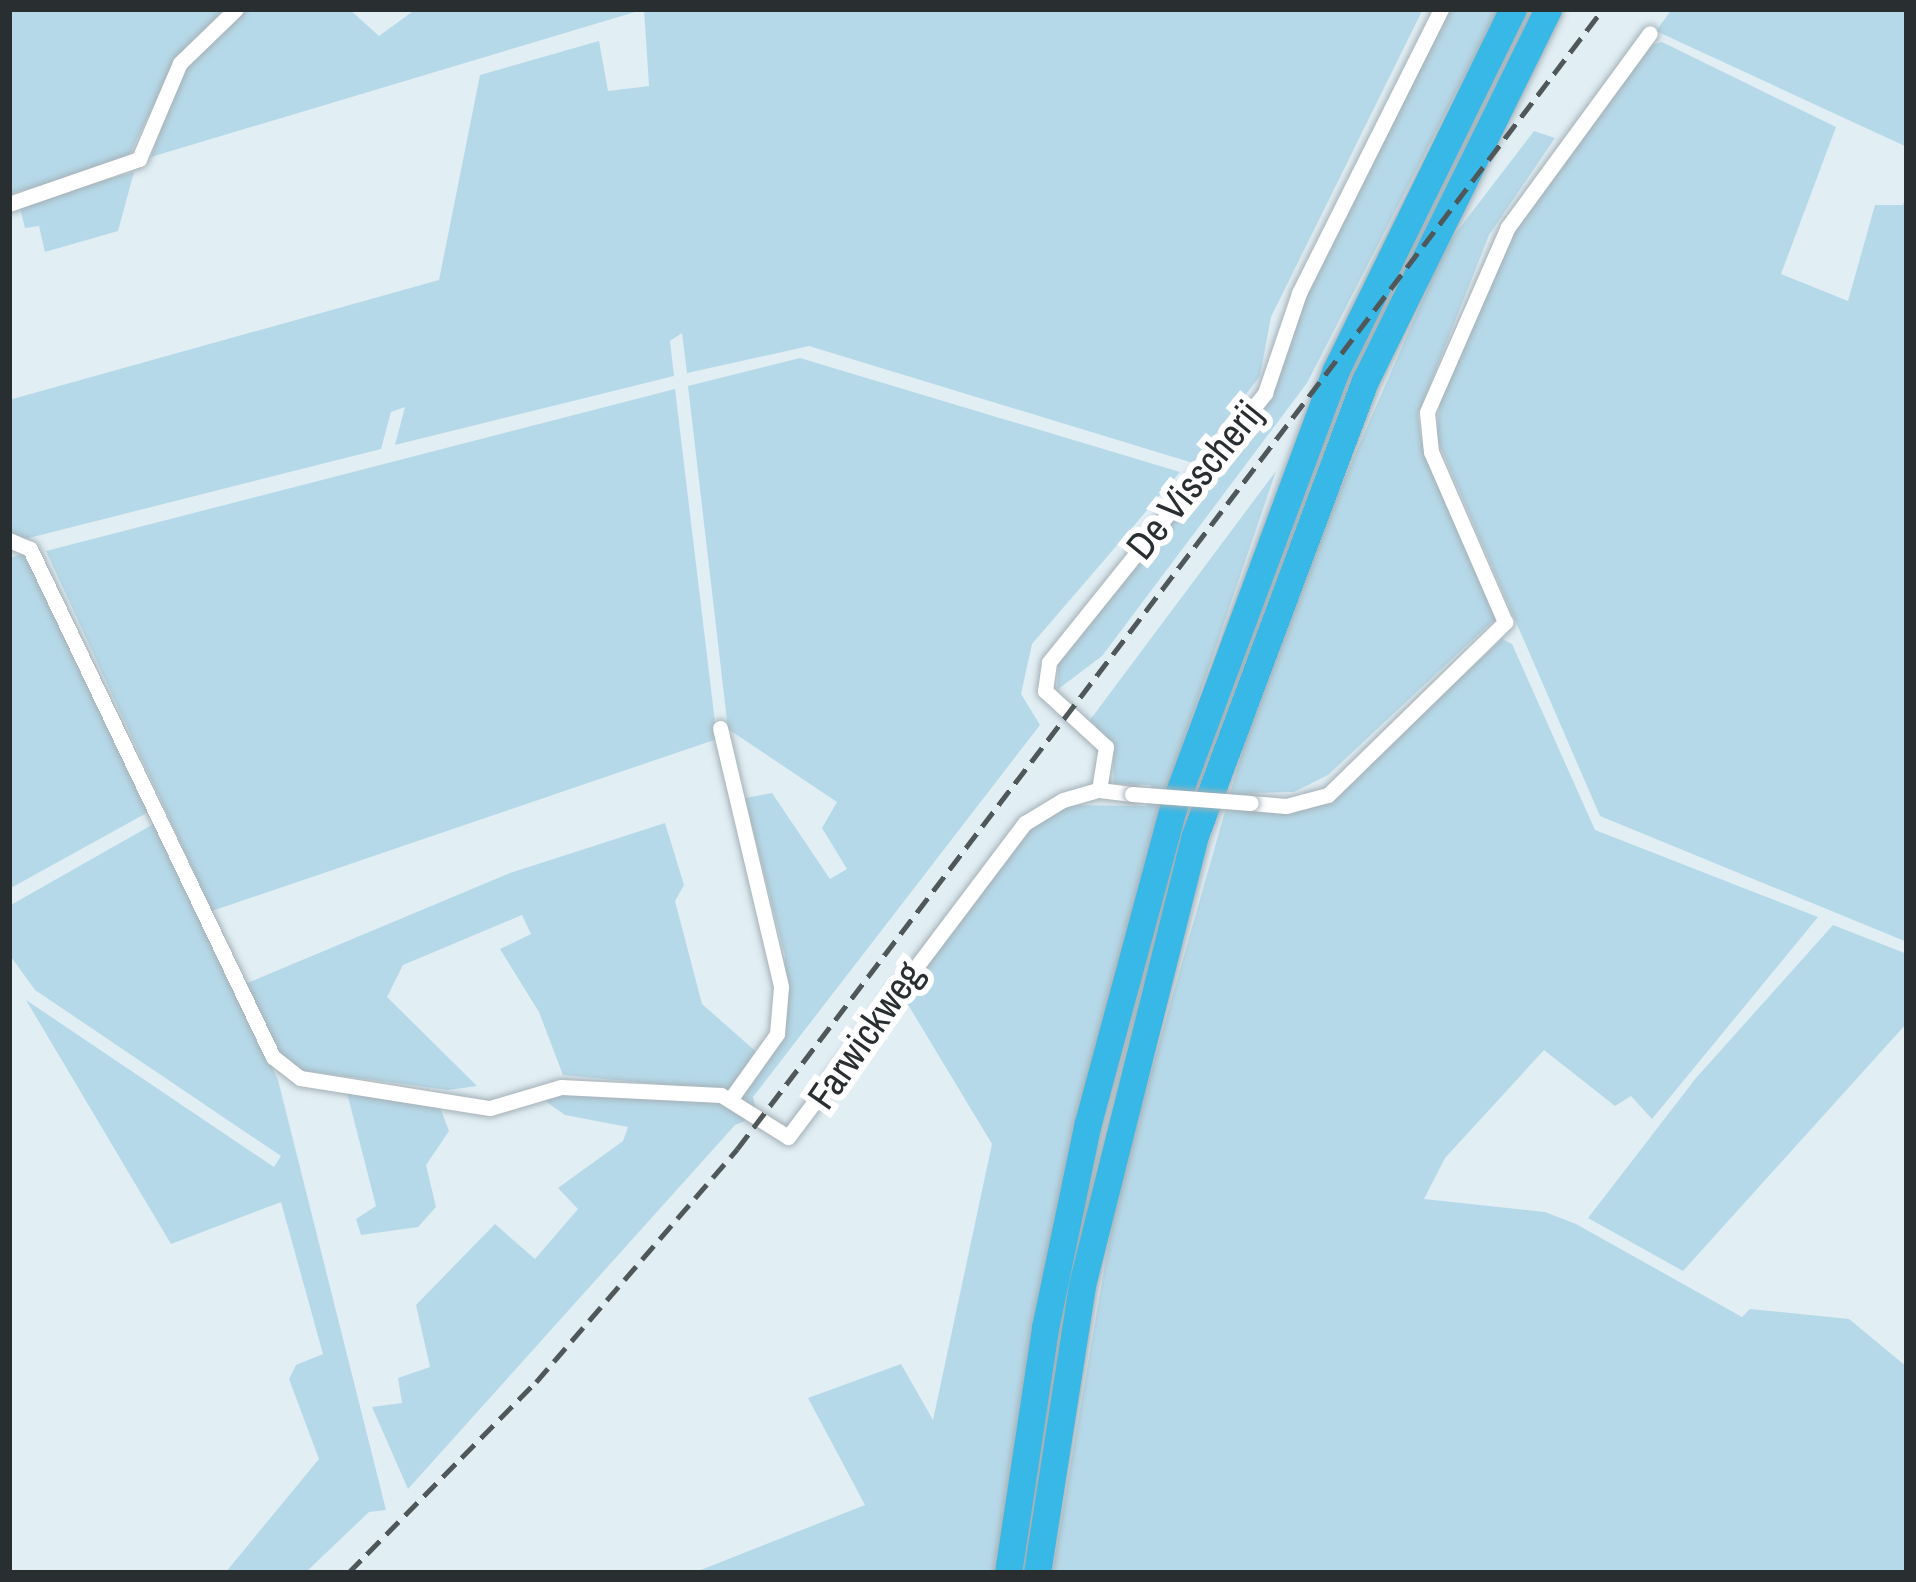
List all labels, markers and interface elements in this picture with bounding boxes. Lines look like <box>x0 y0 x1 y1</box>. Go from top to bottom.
street label: De Visscherij <box>1116 392 1272 568</box>
street label: Farwickweg <box>797 952 933 1118</box>

